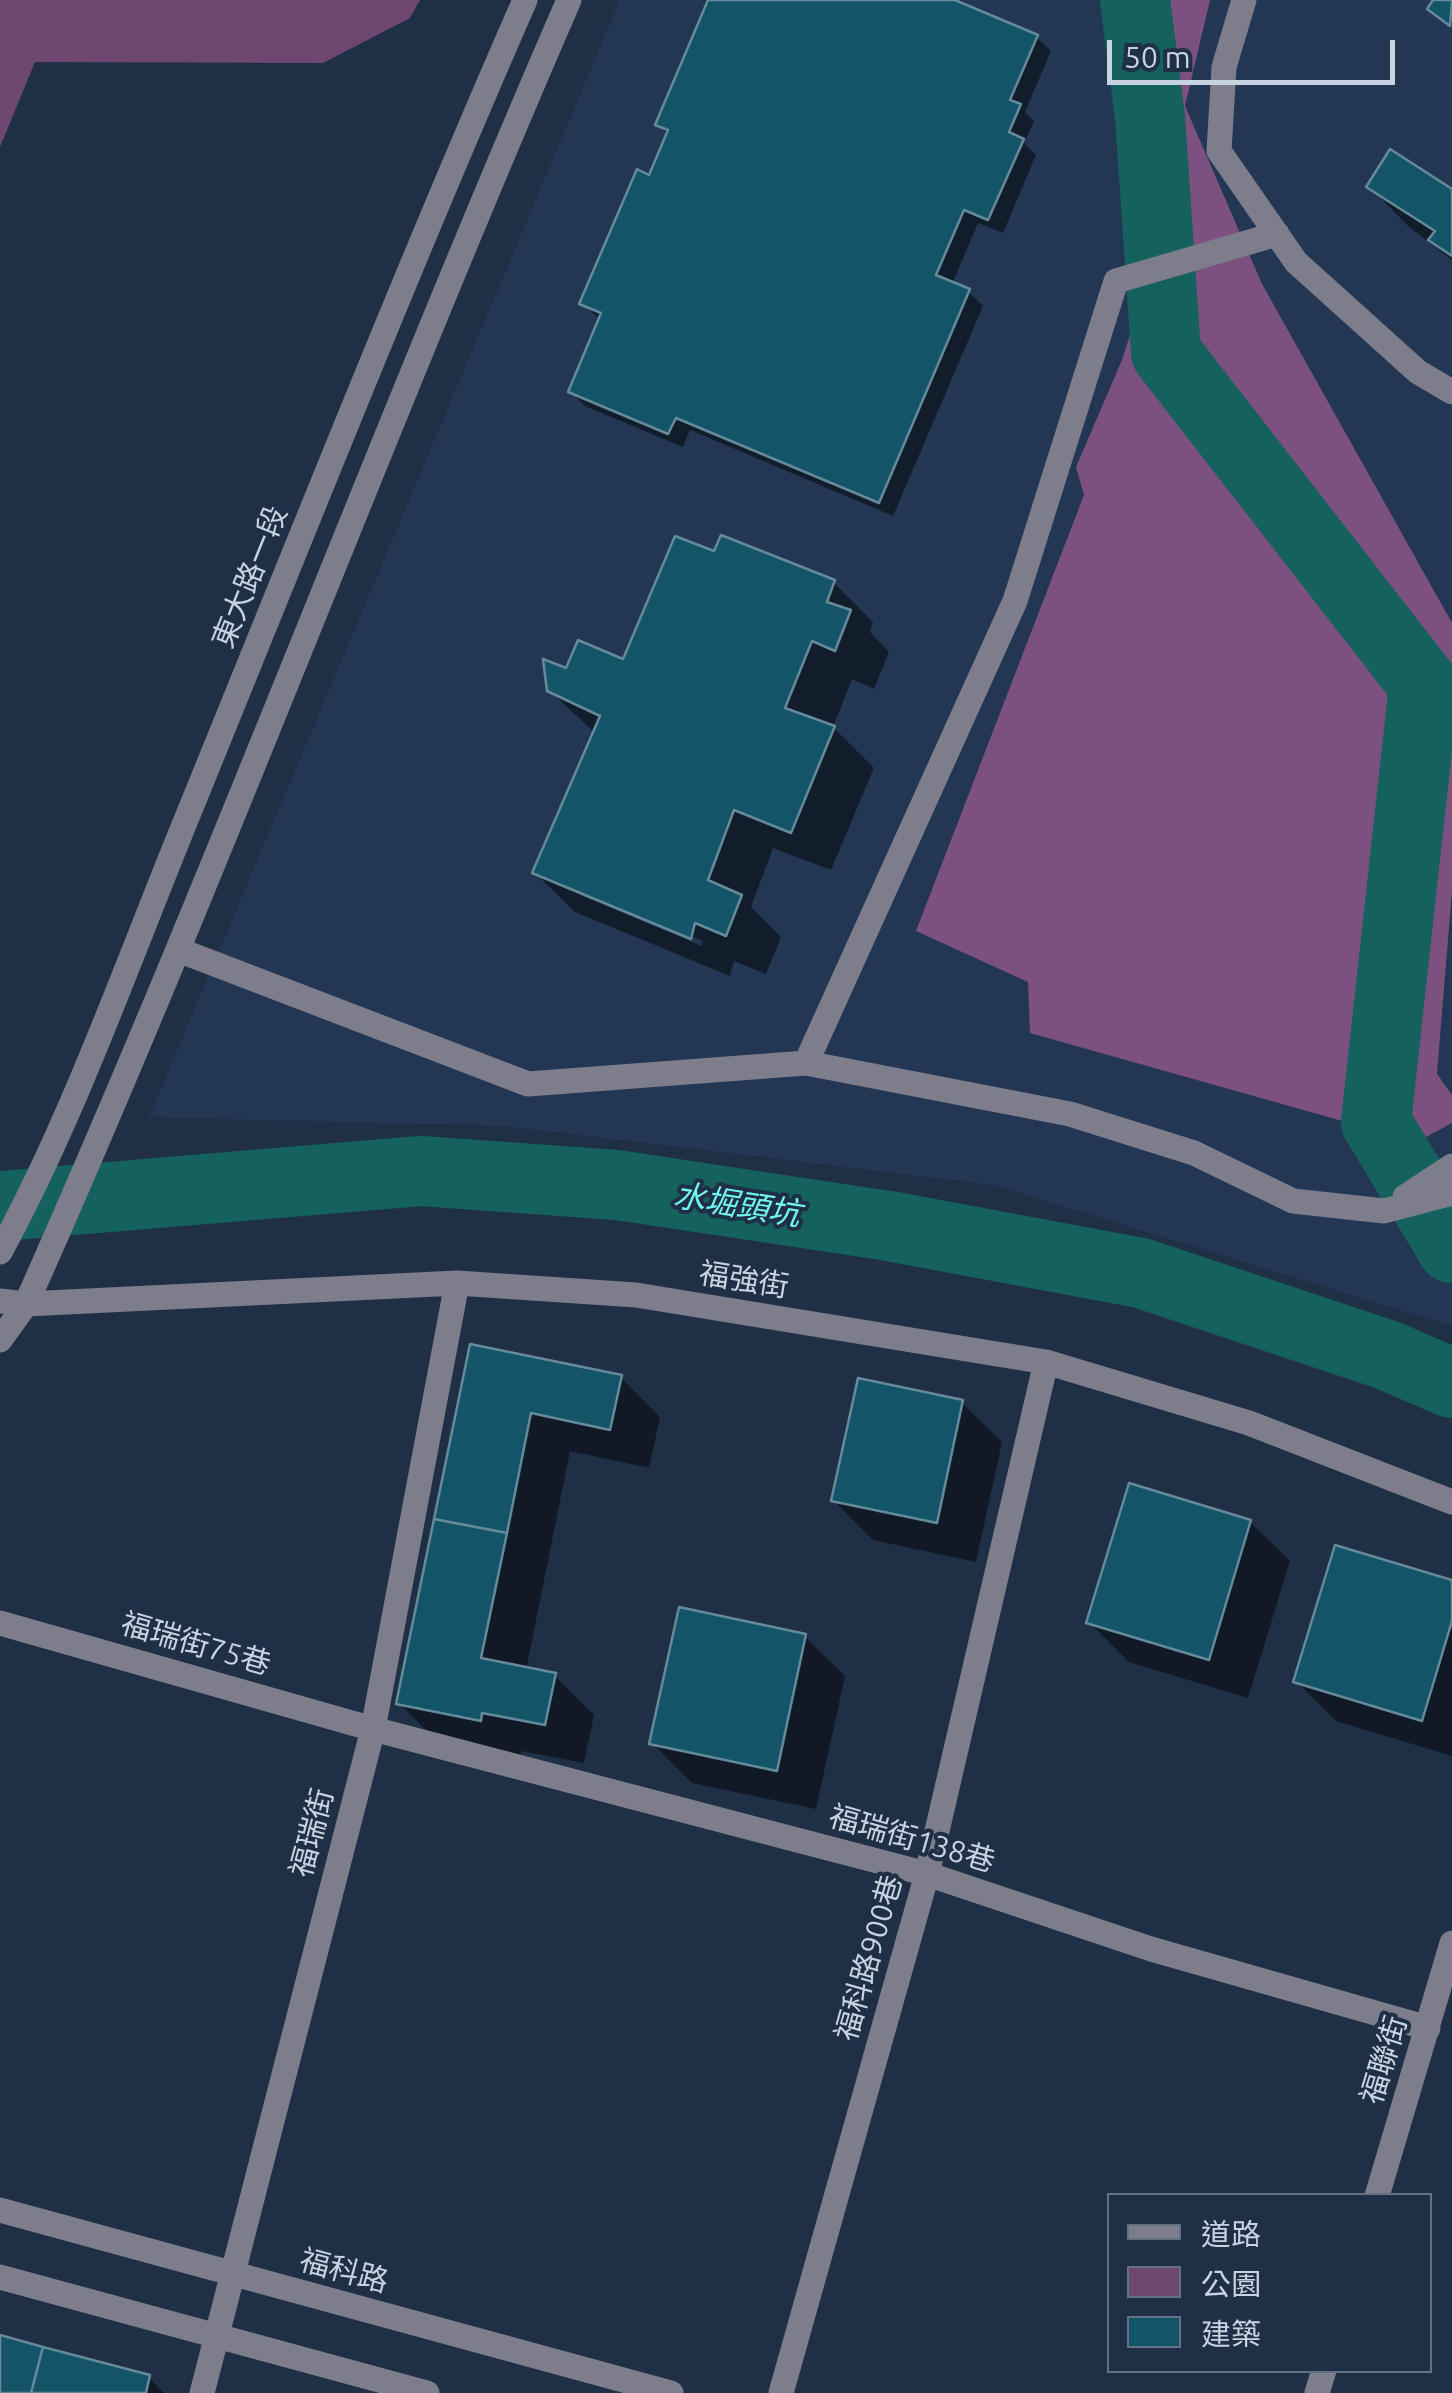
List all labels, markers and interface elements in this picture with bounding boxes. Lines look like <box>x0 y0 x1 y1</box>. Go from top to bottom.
scale bar <box>1112 20 1400 82</box>
text: 50 m <box>1124 40 1191 74</box>
street label: 東大路一段 <box>205 501 295 653</box>
water label: 水堀頭坑 <box>671 1176 803 1234</box>
street label: 福強街 <box>697 1255 791 1305</box>
street label: 福瑞街75巷 <box>117 1605 275 1683</box>
street label: 福瑞街 <box>283 1785 341 1881</box>
street label: 福瑞街138巷 <box>825 1798 999 1880</box>
street label: 福科路900巷 <box>828 1871 910 2045</box>
street label: 福聯街 <box>1354 2012 1414 2108</box>
legend <box>1107 2193 1432 2373</box>
text: 道路 <box>1201 2217 1261 2251</box>
street label: 福科路 <box>296 2242 392 2300</box>
text: 公園 <box>1201 2267 1261 2301</box>
text: 建築 <box>1201 2317 1261 2351</box>

